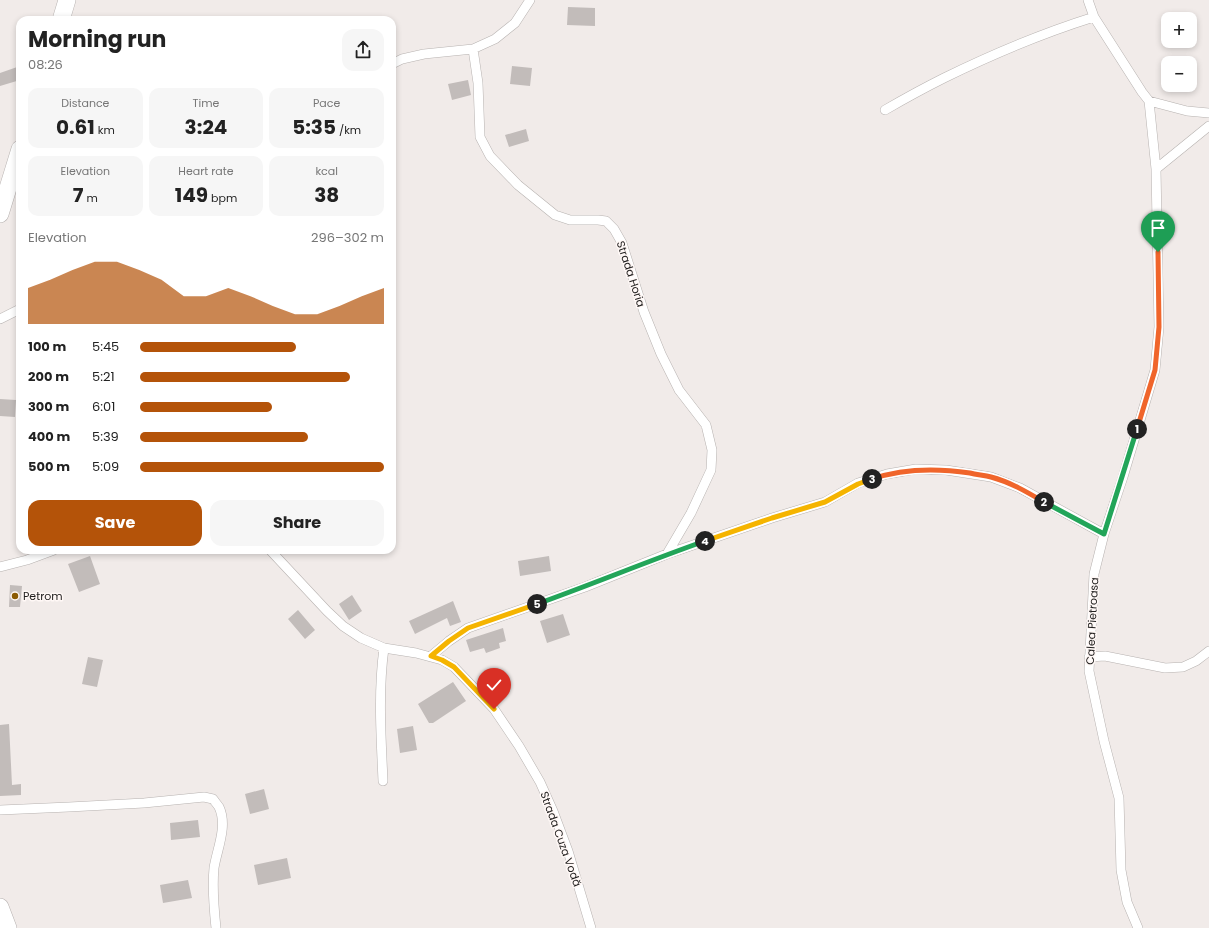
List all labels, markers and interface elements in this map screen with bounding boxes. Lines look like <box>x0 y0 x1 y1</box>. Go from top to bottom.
map controls <box>1161 12 1197 92</box>
button: + <box>1161 12 1197 48</box>
text: Morning run <box>28 24 166 55</box>
button: share <box>342 29 384 71</box>
text: 08:26 <box>28 55 63 74</box>
button: − <box>1161 56 1197 92</box>
text: Distance <box>61 95 109 111</box>
text: Time <box>193 95 219 111</box>
text: Pace <box>313 95 340 111</box>
text: 0.61 <box>56 113 95 141</box>
text: 3:24 <box>185 113 227 141</box>
text: 5:35 <box>292 113 336 141</box>
text: km <box>95 122 115 138</box>
text: /km <box>336 122 361 138</box>
text: Elevation <box>61 163 110 179</box>
text: Heart rate <box>178 163 234 179</box>
text: kcal <box>315 163 338 179</box>
text: 7 <box>73 181 84 209</box>
text: 149 <box>175 181 208 209</box>
text: 38 <box>314 181 339 209</box>
text: m <box>84 190 98 206</box>
text: bpm <box>208 190 237 206</box>
pin <box>1141 211 1175 252</box>
icon: arrive <box>1147 217 1169 239</box>
text: Elevation <box>28 228 87 247</box>
text: 296–302 m <box>311 228 384 247</box>
street label: Strada Horia <box>613 239 649 309</box>
text: 100 m <box>28 337 66 356</box>
text: 5:45 <box>92 337 119 356</box>
text: 200 m <box>28 367 69 386</box>
text: 5:21 <box>92 367 115 386</box>
text: 300 m <box>28 397 69 416</box>
text: 6:01 <box>92 397 115 416</box>
pin: 1 <box>1127 419 1147 439</box>
text: 1 <box>1135 421 1139 437</box>
text: 400 m <box>28 427 70 446</box>
text: 5:39 <box>92 427 119 446</box>
text: 500 m <box>28 457 70 476</box>
text: 5:09 <box>92 457 119 476</box>
pin: 3 <box>862 469 882 489</box>
text: 3 <box>869 471 875 487</box>
pin: 2 <box>1034 492 1054 512</box>
text: 2 <box>1041 494 1047 510</box>
button: Save <box>28 500 202 546</box>
button: Share <box>210 500 384 546</box>
pin: 4 <box>695 531 715 551</box>
text: 4 <box>701 533 709 549</box>
street label: Calea Pietroasa <box>1082 577 1102 665</box>
place label: Petrom <box>23 588 63 604</box>
marker: Petrom <box>10 591 20 601</box>
pin: 5 <box>527 594 547 614</box>
text: 5 <box>533 596 541 612</box>
pin <box>477 668 511 709</box>
icon: check <box>483 674 505 696</box>
street label: Strada Cuza Vodă <box>536 789 586 889</box>

